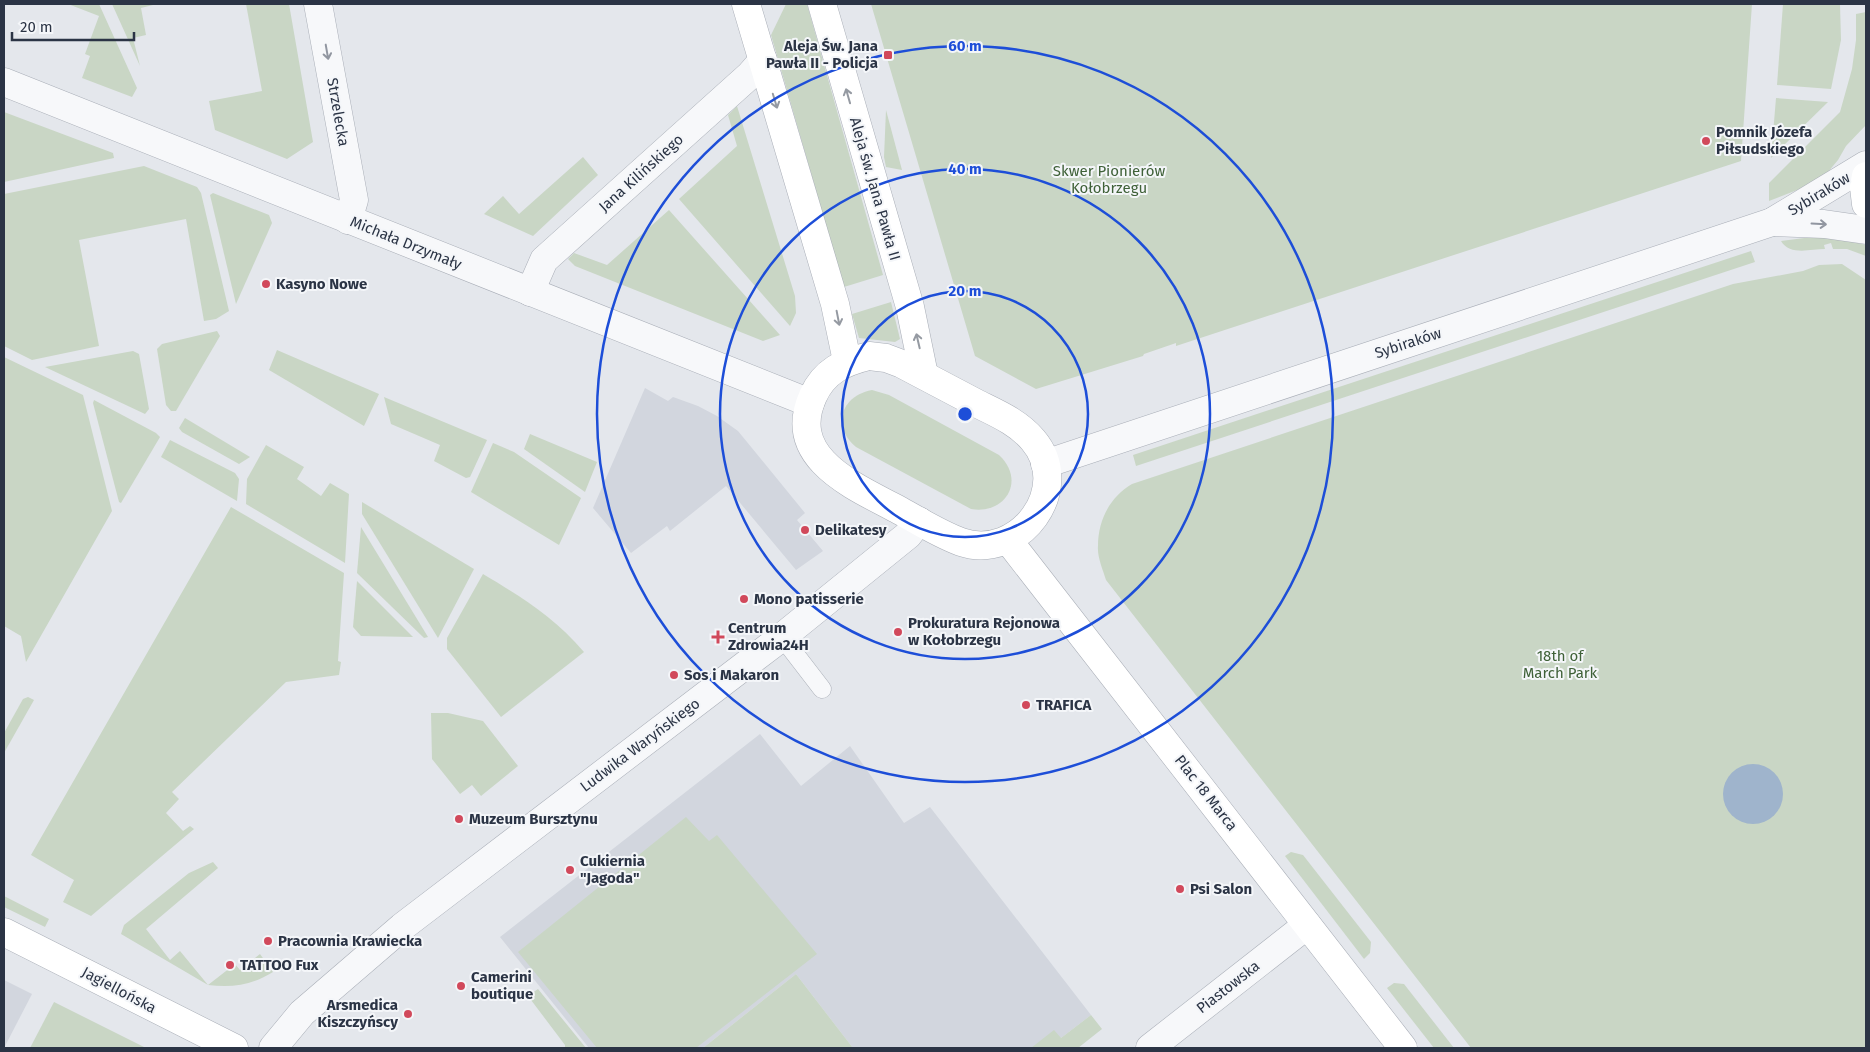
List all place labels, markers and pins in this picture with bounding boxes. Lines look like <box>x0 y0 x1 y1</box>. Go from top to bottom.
place label: Aleja Św. Jana Pawła II - Policja <box>766 37 878 72</box>
marker: Aleja Św. Jana Pawła II - Policja <box>882 49 894 61</box>
place label: Pomnik Józefa Piłsudskiego <box>1716 123 1812 158</box>
marker: Pomnik Józefa Piłsudskiego <box>1700 135 1712 147</box>
place label: Kasyno Nowe <box>276 275 367 293</box>
marker: Kasyno Nowe <box>260 278 272 290</box>
centre of rings <box>956 405 974 423</box>
place label: Delikatesy <box>815 521 887 539</box>
marker: Delikatesy <box>799 524 811 536</box>
place label: Mono patisserie <box>754 590 864 608</box>
marker: Mono patisserie <box>738 593 750 605</box>
place label: Prokuratura Rejonowa w Kołobrzegu <box>908 614 1060 649</box>
place label: Centrum Zdrowia24H <box>728 619 809 654</box>
marker: Prokuratura Rejonowa w Kołobrzegu <box>892 626 904 638</box>
marker: Centrum Zdrowia24H <box>712 631 724 643</box>
place label: Sos i Makaron <box>684 666 779 684</box>
marker: Sos i Makaron <box>668 669 680 681</box>
place label: TRAFICA <box>1036 696 1093 714</box>
marker: TRAFICA <box>1020 699 1032 711</box>
place label: Muzeum Bursztynu <box>469 810 598 828</box>
marker: Muzeum Bursztynu <box>453 813 465 825</box>
place label: Cukiernia "Jagoda" <box>580 852 645 887</box>
marker: Cukiernia "Jagoda" <box>564 864 576 876</box>
place label: Psi Salon <box>1190 880 1252 898</box>
marker: Psi Salon <box>1174 883 1186 895</box>
place label: Pracownia Krawiecka <box>278 932 422 950</box>
marker: Pracownia Krawiecka <box>262 935 274 947</box>
place label: TATTOO Fux <box>240 956 319 974</box>
marker: TATTOO Fux <box>224 959 236 971</box>
place label: Camerini boutique <box>471 968 533 1003</box>
marker: Camerini boutique <box>455 980 467 992</box>
place label: Arsmedica Kiszczyńscy <box>318 996 398 1031</box>
marker: Arsmedica Kiszczyńscy <box>402 1008 414 1020</box>

